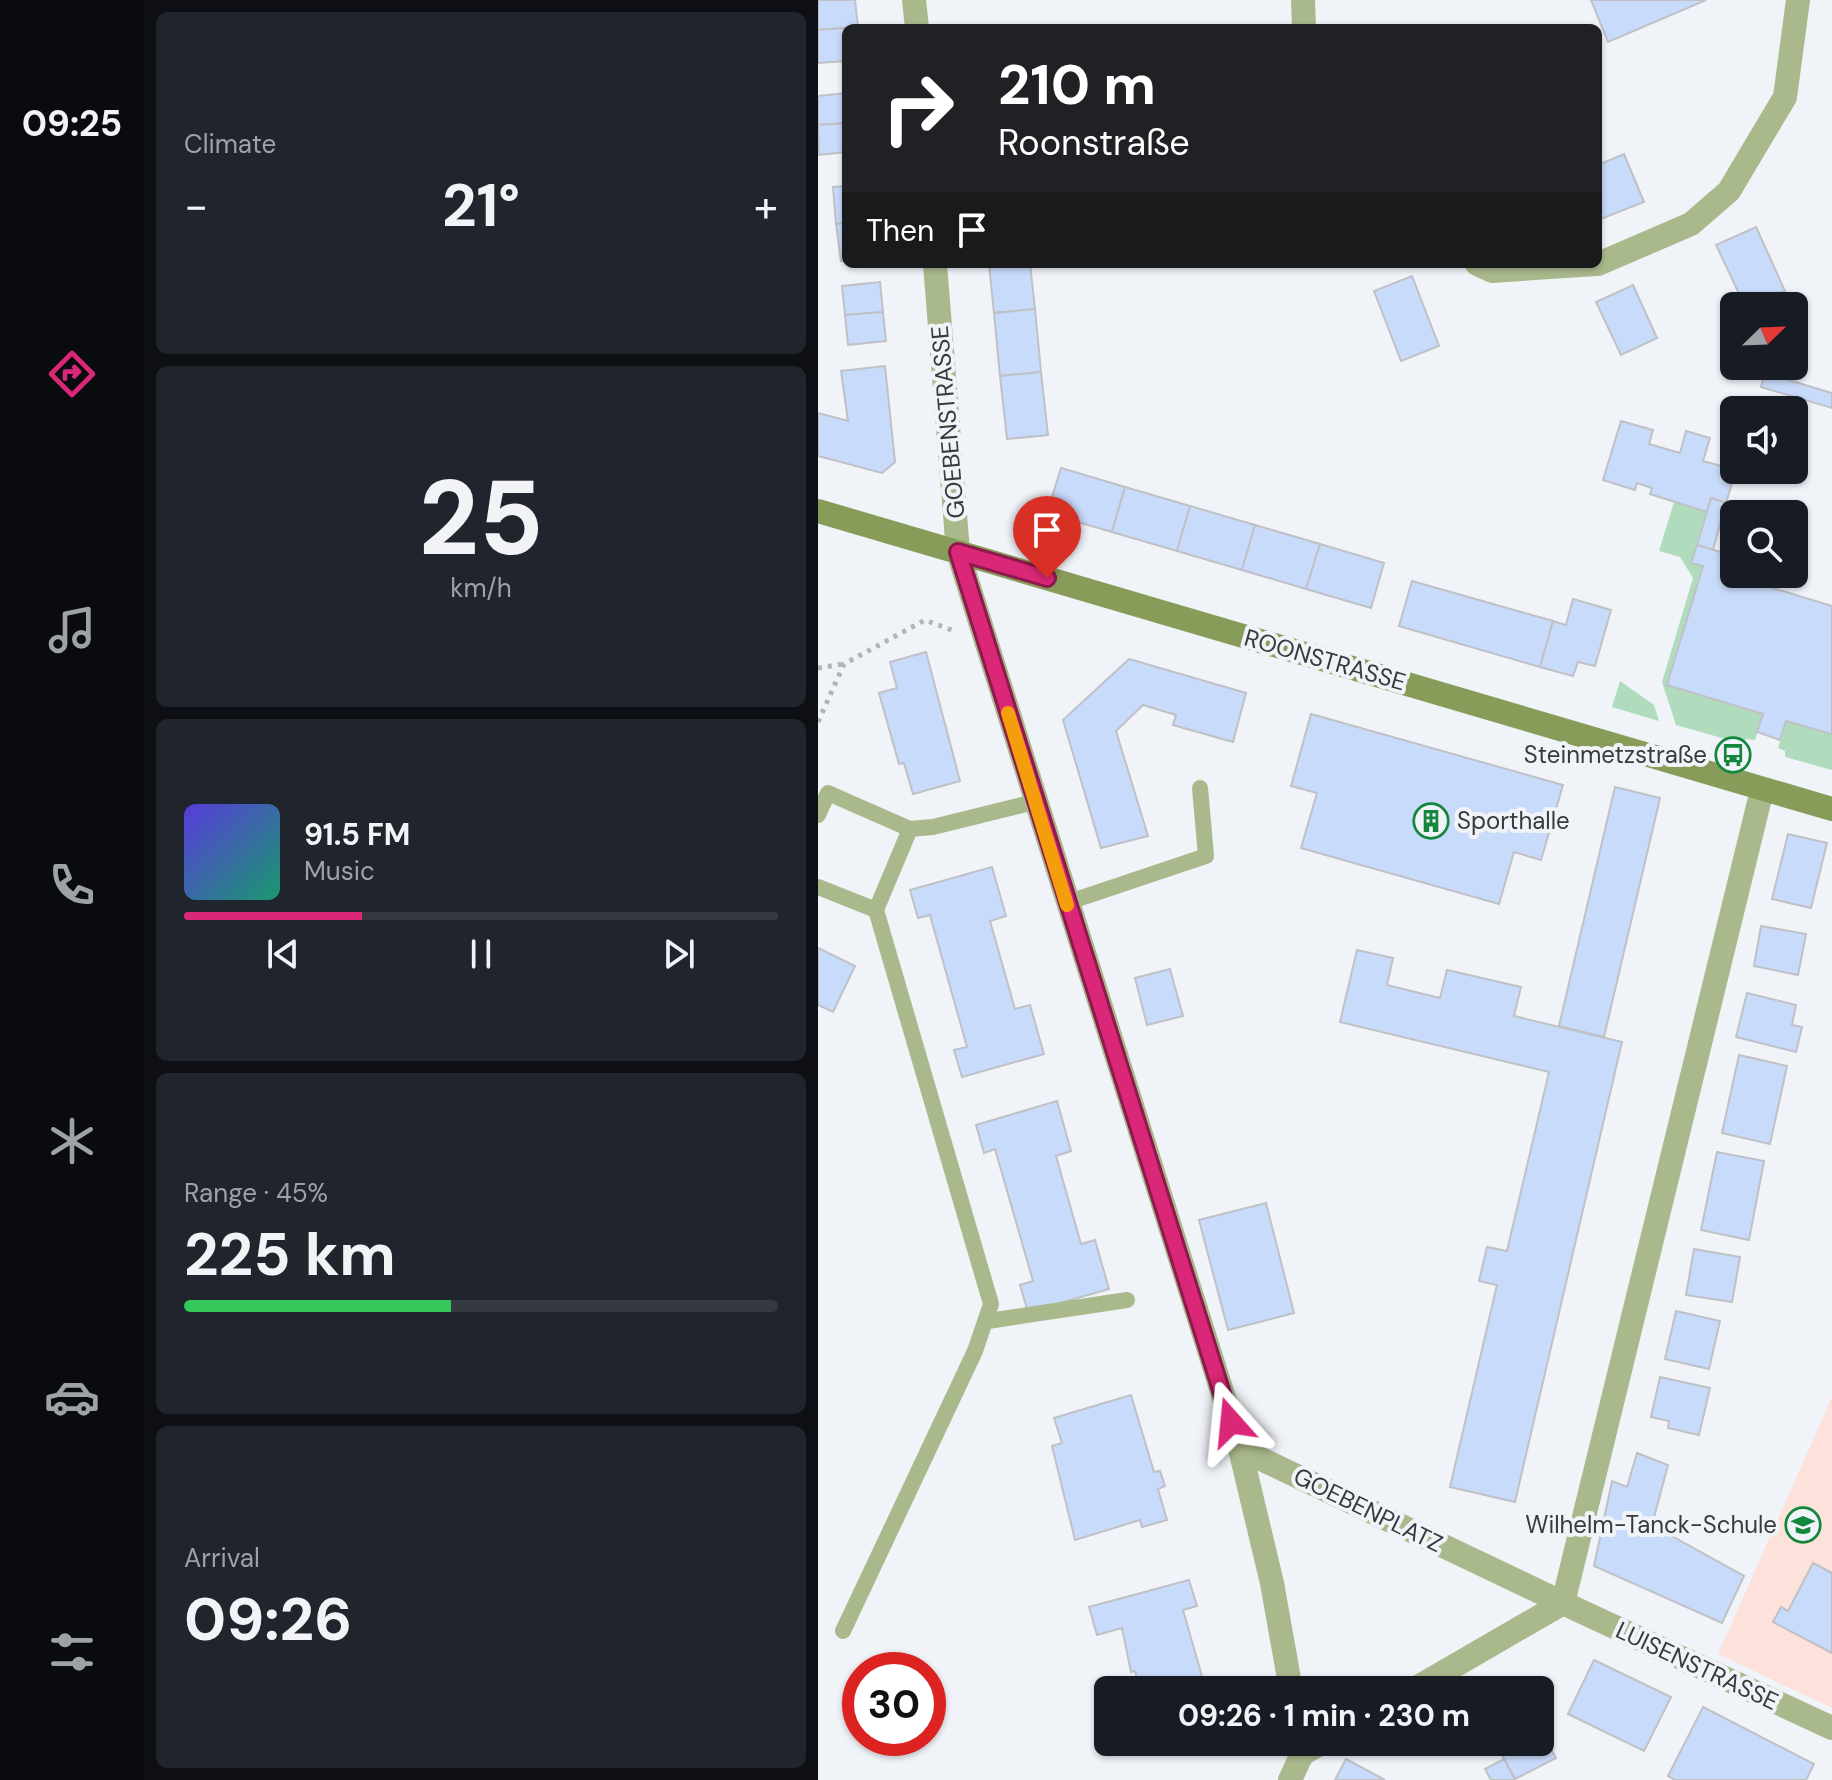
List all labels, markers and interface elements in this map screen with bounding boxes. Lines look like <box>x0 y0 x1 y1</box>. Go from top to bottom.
text: 210 m <box>998 48 1156 121</box>
icon: right <box>866 56 970 160</box>
text: 09:25 <box>22 100 122 147</box>
text: Roonstraße <box>998 119 1190 166</box>
text: Climate <box>184 127 276 161</box>
text: 21° <box>442 166 520 245</box>
text: − <box>184 177 208 235</box>
text: + <box>754 177 778 235</box>
icon: arrive <box>950 208 994 252</box>
text: Then <box>866 211 934 250</box>
north arrow <box>1720 292 1808 380</box>
map controls <box>1720 292 1808 588</box>
street label: GOEBENSTRASSE <box>924 324 971 520</box>
icon: directions <box>44 346 100 402</box>
button: sound <box>1720 396 1808 484</box>
text: 25 <box>419 451 543 586</box>
pin <box>1013 496 1081 578</box>
button: search <box>1720 500 1808 588</box>
icon: arrive <box>1025 508 1069 552</box>
text: km/h <box>450 571 512 605</box>
icon: music <box>44 602 100 658</box>
street label: ROONSTRASSE <box>1241 622 1409 697</box>
bus stop icon: Steinmetzstraße <box>1714 736 1752 774</box>
place label: Steinmetzstraße <box>1524 739 1707 770</box>
building icon: Sporthalle <box>1412 802 1450 840</box>
place label: Sporthalle <box>1457 805 1570 836</box>
text: 91.5 FM <box>304 815 410 854</box>
text: Music <box>304 854 375 888</box>
icon: phone <box>44 857 100 913</box>
icon: previous <box>261 932 305 976</box>
icon: pause <box>459 932 503 976</box>
icon: next <box>657 932 701 976</box>
icon: climate <box>44 1113 100 1169</box>
text: Range · 45% <box>184 1176 328 1210</box>
text: 225 km <box>184 1215 396 1294</box>
icon: car <box>44 1369 100 1425</box>
position arrow <box>1189 1380 1273 1464</box>
street label: GOEBENPLATZ <box>1289 1460 1448 1559</box>
school or university icon: Wilhelm-Tanck-Schule <box>1784 1506 1822 1544</box>
place label: Wilhelm-Tanck-Schule <box>1525 1509 1777 1540</box>
text: Arrival <box>184 1541 260 1575</box>
text: 09:26 <box>184 1580 352 1659</box>
street label: LUISENSTRASSE <box>1611 1614 1783 1717</box>
icon: filters <box>44 1624 100 1680</box>
speed limit sign: 30 <box>842 1652 946 1756</box>
text: 09:26 · 1 min · 230 m <box>1178 1696 1470 1735</box>

